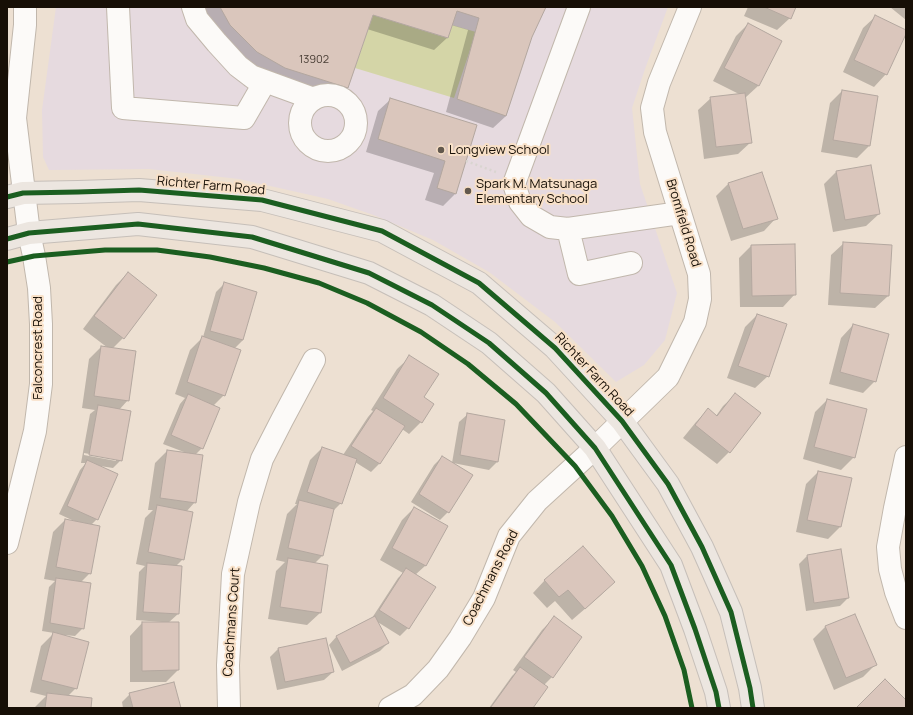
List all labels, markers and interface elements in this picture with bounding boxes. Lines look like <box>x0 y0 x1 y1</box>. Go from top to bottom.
house number: 13902 <box>299 53 329 67</box>
place label: Longview School <box>449 142 550 158</box>
marker: Longview School <box>436 145 446 155</box>
street label: Richter Farm Road <box>156 173 266 199</box>
place label: Spark M. Matsunaga Elementary School <box>476 176 597 207</box>
street label: Bromfield Road <box>662 177 704 269</box>
marker: Spark M. Matsunaga Elementary School <box>463 186 473 196</box>
street label: Falconcrest Road <box>30 296 46 400</box>
street label: Richter Farm Road <box>551 330 637 420</box>
street label: Coachmans Road <box>460 528 522 628</box>
street label: Coachmans Court <box>220 567 244 677</box>

